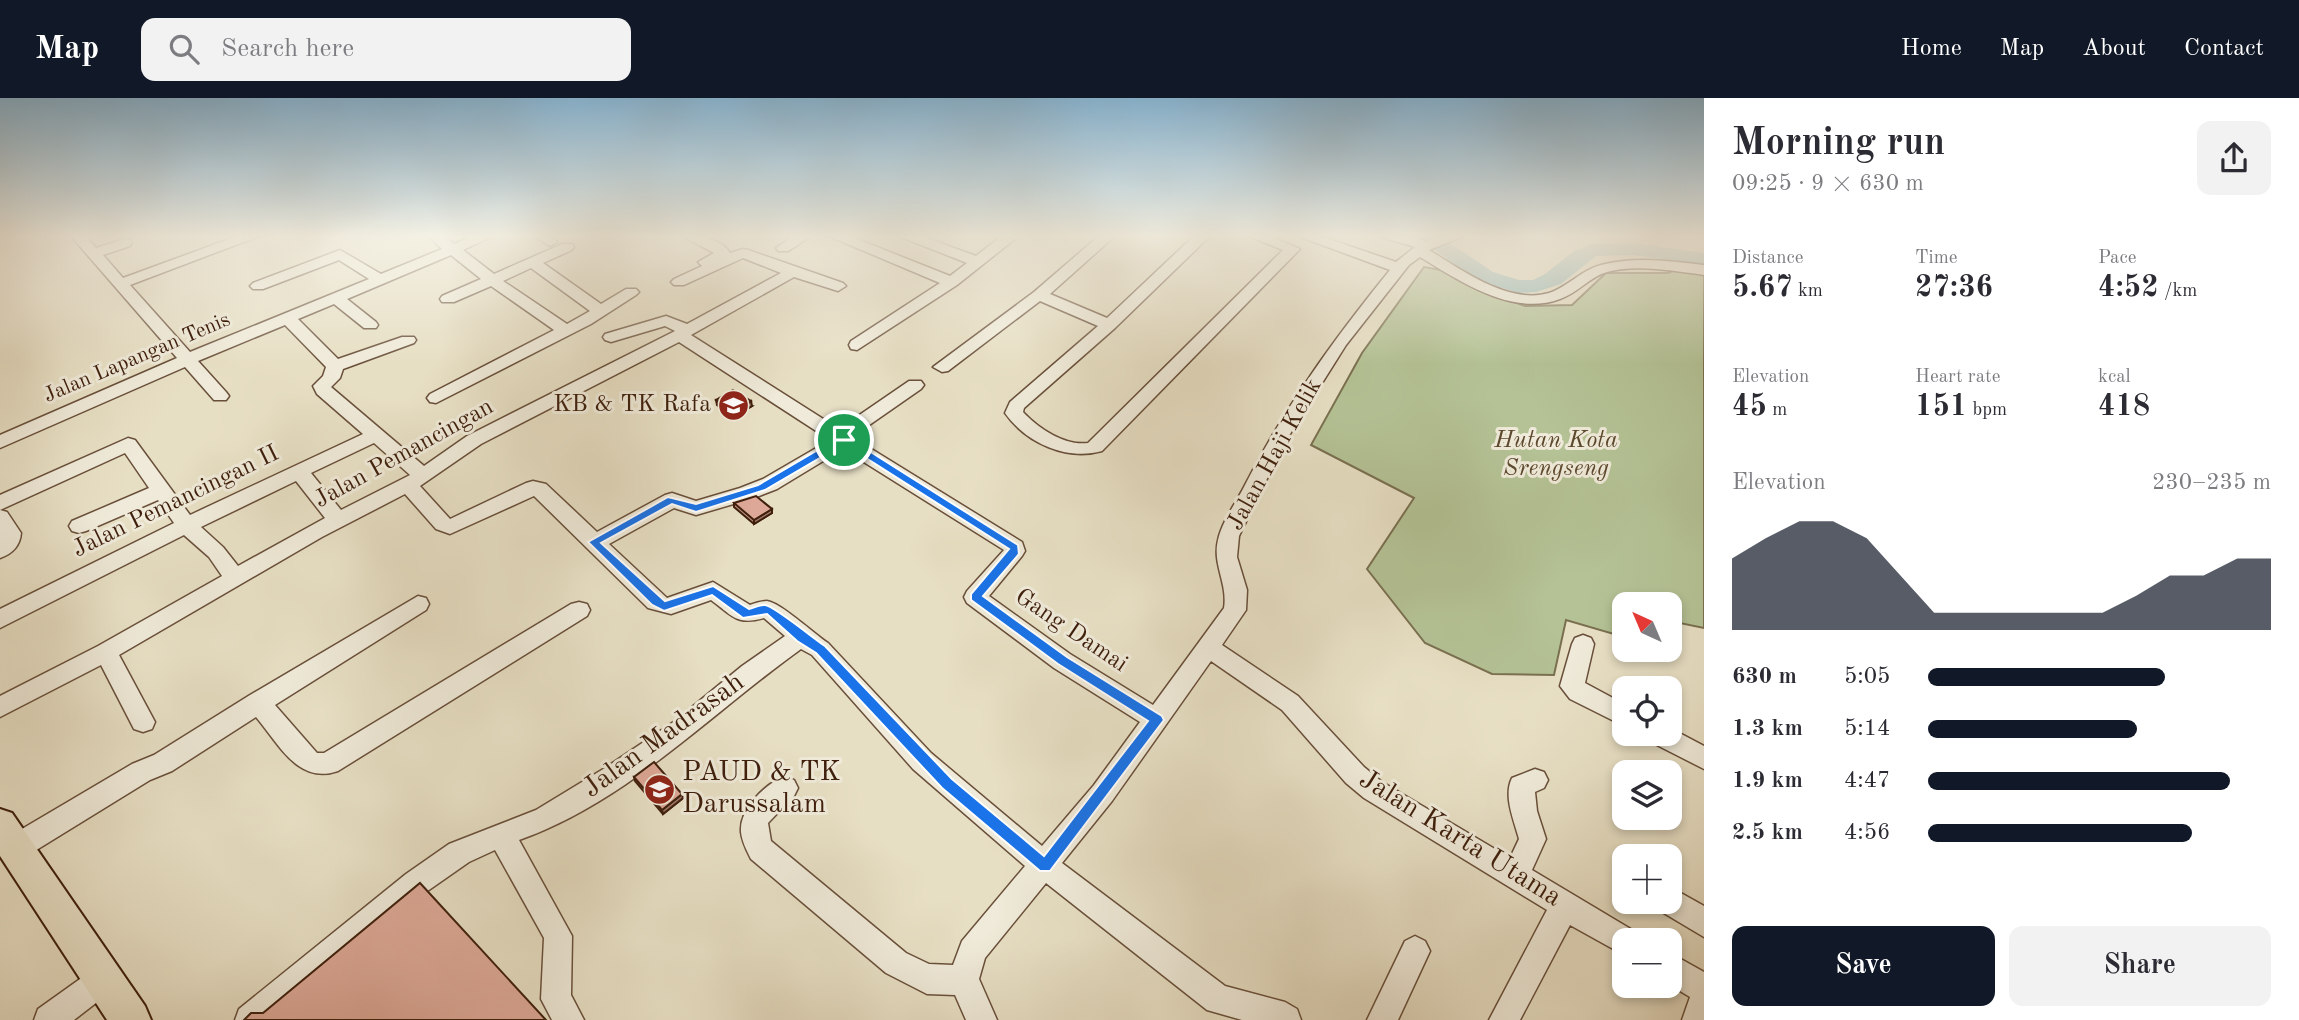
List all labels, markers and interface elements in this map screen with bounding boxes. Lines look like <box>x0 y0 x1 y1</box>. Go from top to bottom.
search box <box>141 18 631 81</box>
icon: search <box>165 30 203 68</box>
text: Map <box>35 33 99 66</box>
text: Search here <box>221 36 354 62</box>
text: Home <box>1901 37 1962 61</box>
text: Map <box>2000 37 2044 61</box>
text: About <box>2082 37 2146 61</box>
text: Contact <box>2184 37 2264 61</box>
button: share <box>2197 121 2271 195</box>
text: Morning run <box>1732 125 1945 163</box>
text: 09:25 · 9 × 630 m <box>1732 172 1924 195</box>
text: Distance <box>1732 249 1804 268</box>
text: Time <box>1915 249 1958 268</box>
text: Pace <box>2098 249 2137 268</box>
text: 5.67 <box>1732 273 1793 303</box>
text: 27:36 <box>1915 273 1993 303</box>
text: 4:52 <box>2098 273 2159 303</box>
text: km <box>1793 282 1823 301</box>
text: /km <box>2159 282 2197 301</box>
street label: Jalan Lapangan Tenis <box>41 309 233 407</box>
text: Elevation <box>1732 368 1809 387</box>
text: Heart rate <box>1915 368 2000 387</box>
text: kcal <box>2098 368 2131 387</box>
street label: Jalan Haji Kelik <box>1224 375 1326 535</box>
school or university icon: KB & TK Rafa <box>717 388 751 422</box>
text: 45 <box>1732 392 1767 422</box>
text: 151 <box>1915 392 1967 422</box>
text: 418 <box>2098 392 2150 422</box>
place label: KB & TK Rafa <box>553 393 711 417</box>
street label: Jalan Pemancingan <box>311 395 498 513</box>
text: m <box>1767 401 1787 420</box>
text: bpm <box>1967 401 2007 420</box>
pin <box>814 410 874 470</box>
icon: arrive <box>825 421 863 459</box>
park label: Hutan Kota Srengseng <box>1493 429 1618 481</box>
street label: Jalan Pemancingan II <box>69 442 283 562</box>
text: Elevation <box>1732 471 1826 494</box>
text: 230–235 m <box>2152 471 2271 494</box>
street label: Gang Damai <box>1011 585 1131 677</box>
north arrow <box>1612 592 1682 662</box>
map controls <box>1612 592 1682 998</box>
text: 630 m <box>1732 665 1797 688</box>
text: 5:05 <box>1844 665 1890 688</box>
street label: Jalan Madrasah <box>578 668 750 804</box>
button: locate <box>1612 676 1682 746</box>
text: 1.3 km <box>1732 717 1803 740</box>
text: 5:14 <box>1844 717 1890 740</box>
place label: PAUD & TK Darussalam <box>682 759 841 819</box>
button: layers <box>1612 760 1682 830</box>
street label: Jalan Karta Utama <box>1354 765 1566 913</box>
text: 1.9 km <box>1732 769 1803 792</box>
text: 4:47 <box>1844 769 1890 792</box>
school or university icon: PAUD & TK Darussalam <box>642 772 676 806</box>
text: 2.5 km <box>1732 821 1803 844</box>
text: 4:56 <box>1844 821 1890 844</box>
button: + <box>1612 844 1682 914</box>
button: Save <box>1732 926 1995 1006</box>
button: Share <box>2009 926 2271 1006</box>
button: − <box>1612 928 1682 998</box>

